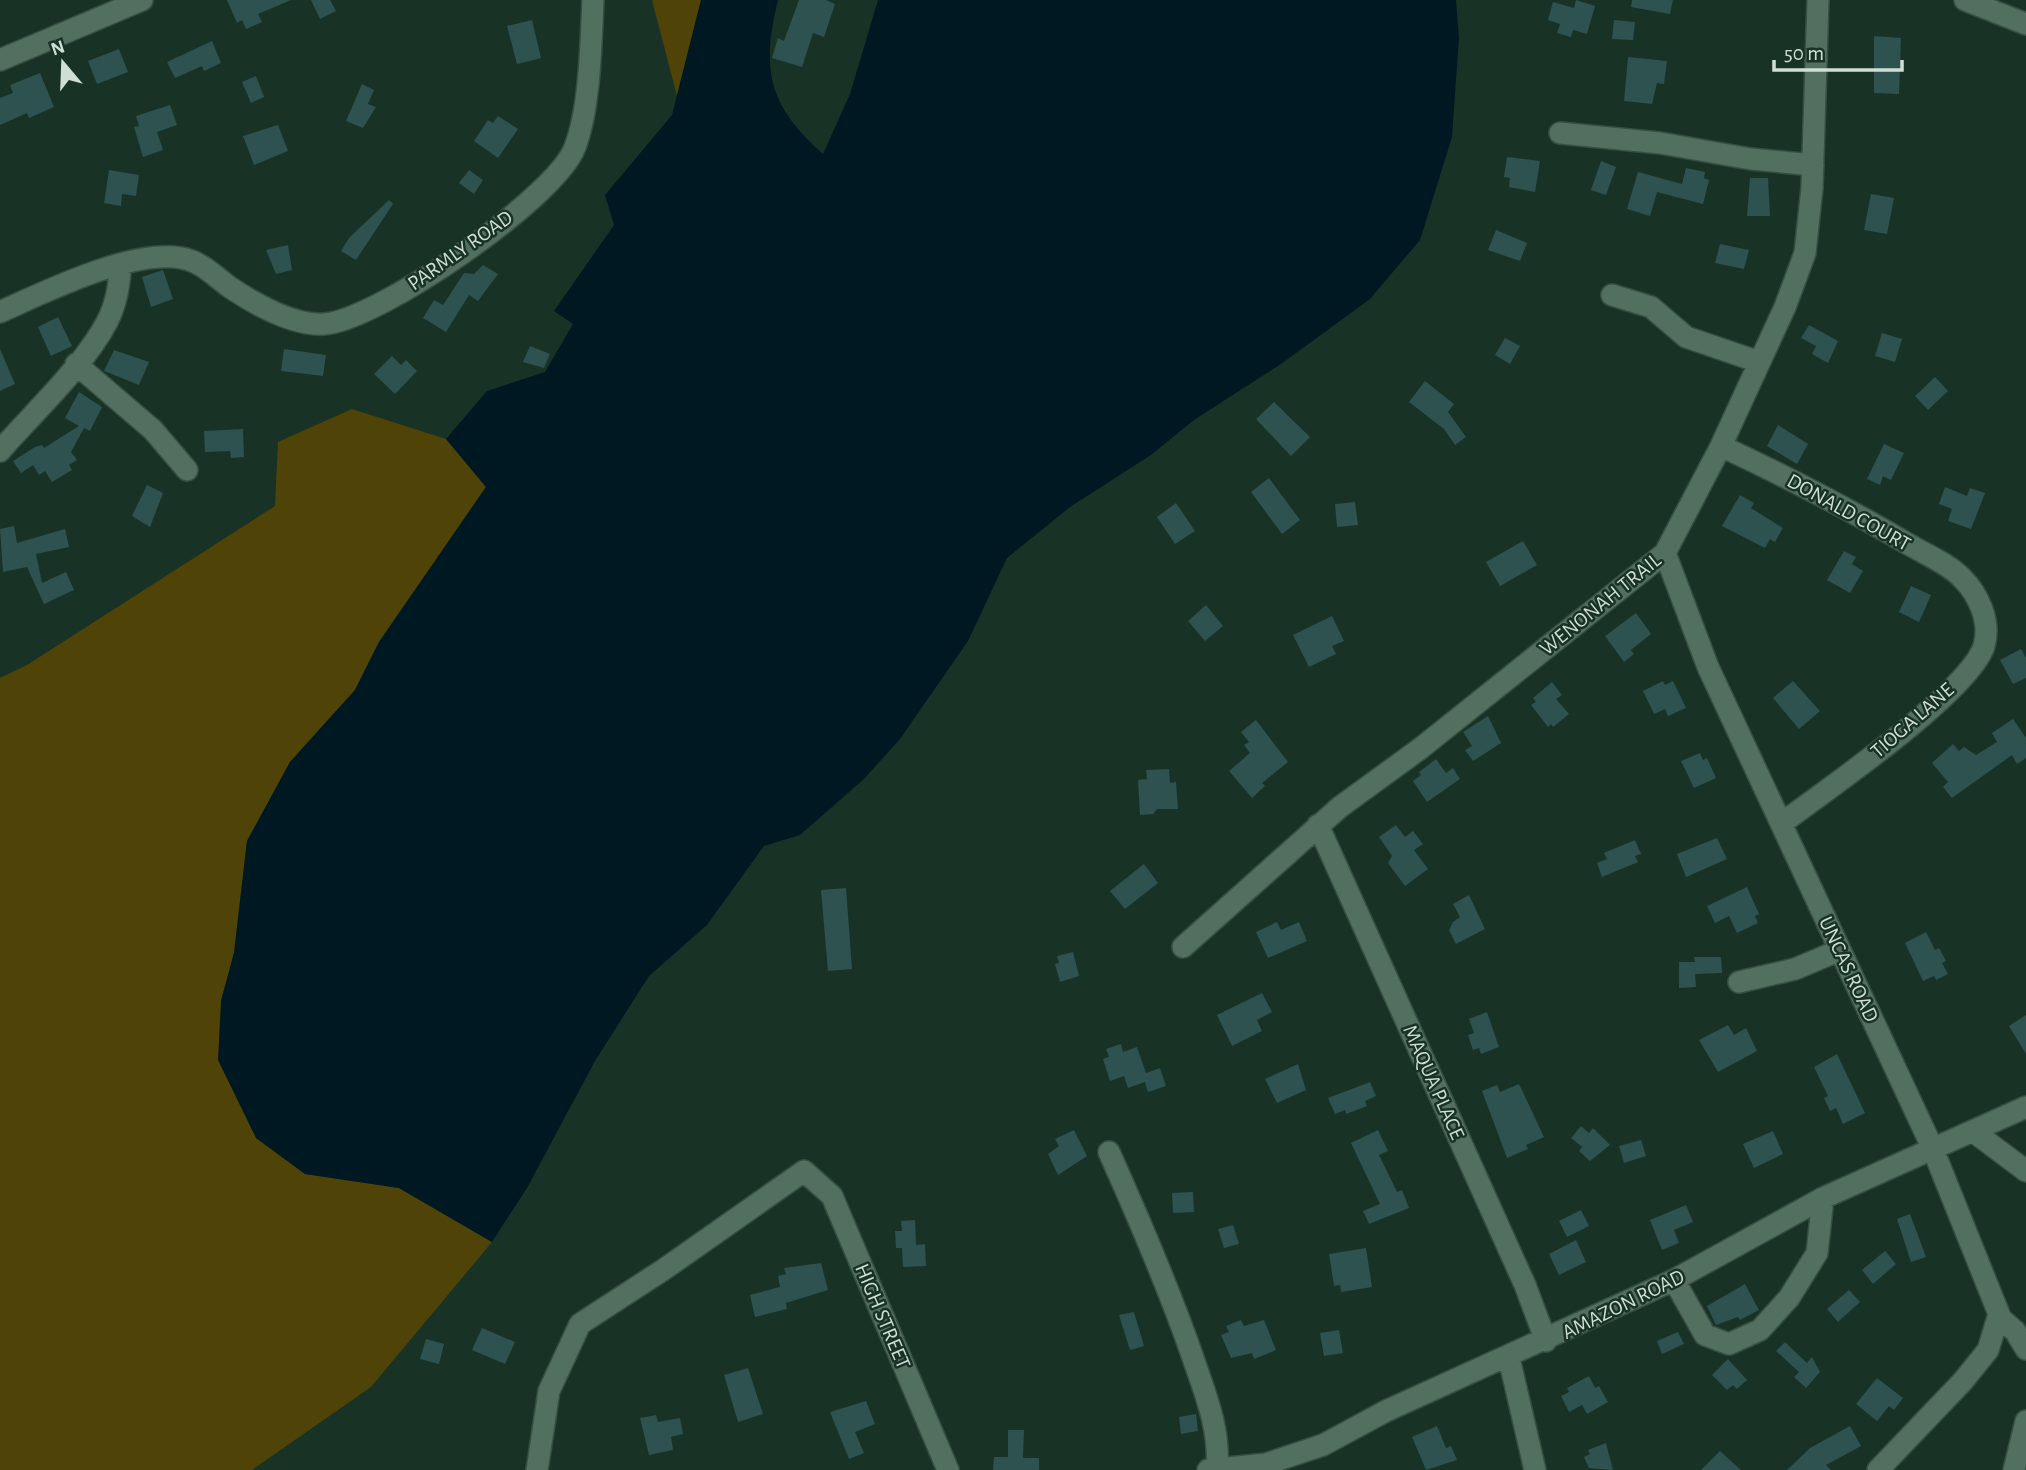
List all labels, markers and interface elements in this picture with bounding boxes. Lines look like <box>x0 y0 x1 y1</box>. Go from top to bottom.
north arrow <box>28 28 98 98</box>
scale bar <box>1774 28 1902 72</box>
text: N <box>49 37 67 59</box>
text: 50 m <box>1784 43 1824 64</box>
street label: PARMLY ROAD <box>404 207 517 294</box>
street label: DONALD COURT <box>1783 470 1914 555</box>
street label: WENONAH TRAIL <box>1536 549 1665 659</box>
street label: TIOGA LANE <box>1867 679 1958 762</box>
street label: UNCAS ROAD <box>1815 913 1882 1025</box>
street label: MAQUA PLACE <box>1399 1022 1468 1143</box>
street label: HIGH STREET <box>851 1260 914 1372</box>
street label: AMAZON ROAD <box>1559 1266 1688 1343</box>

